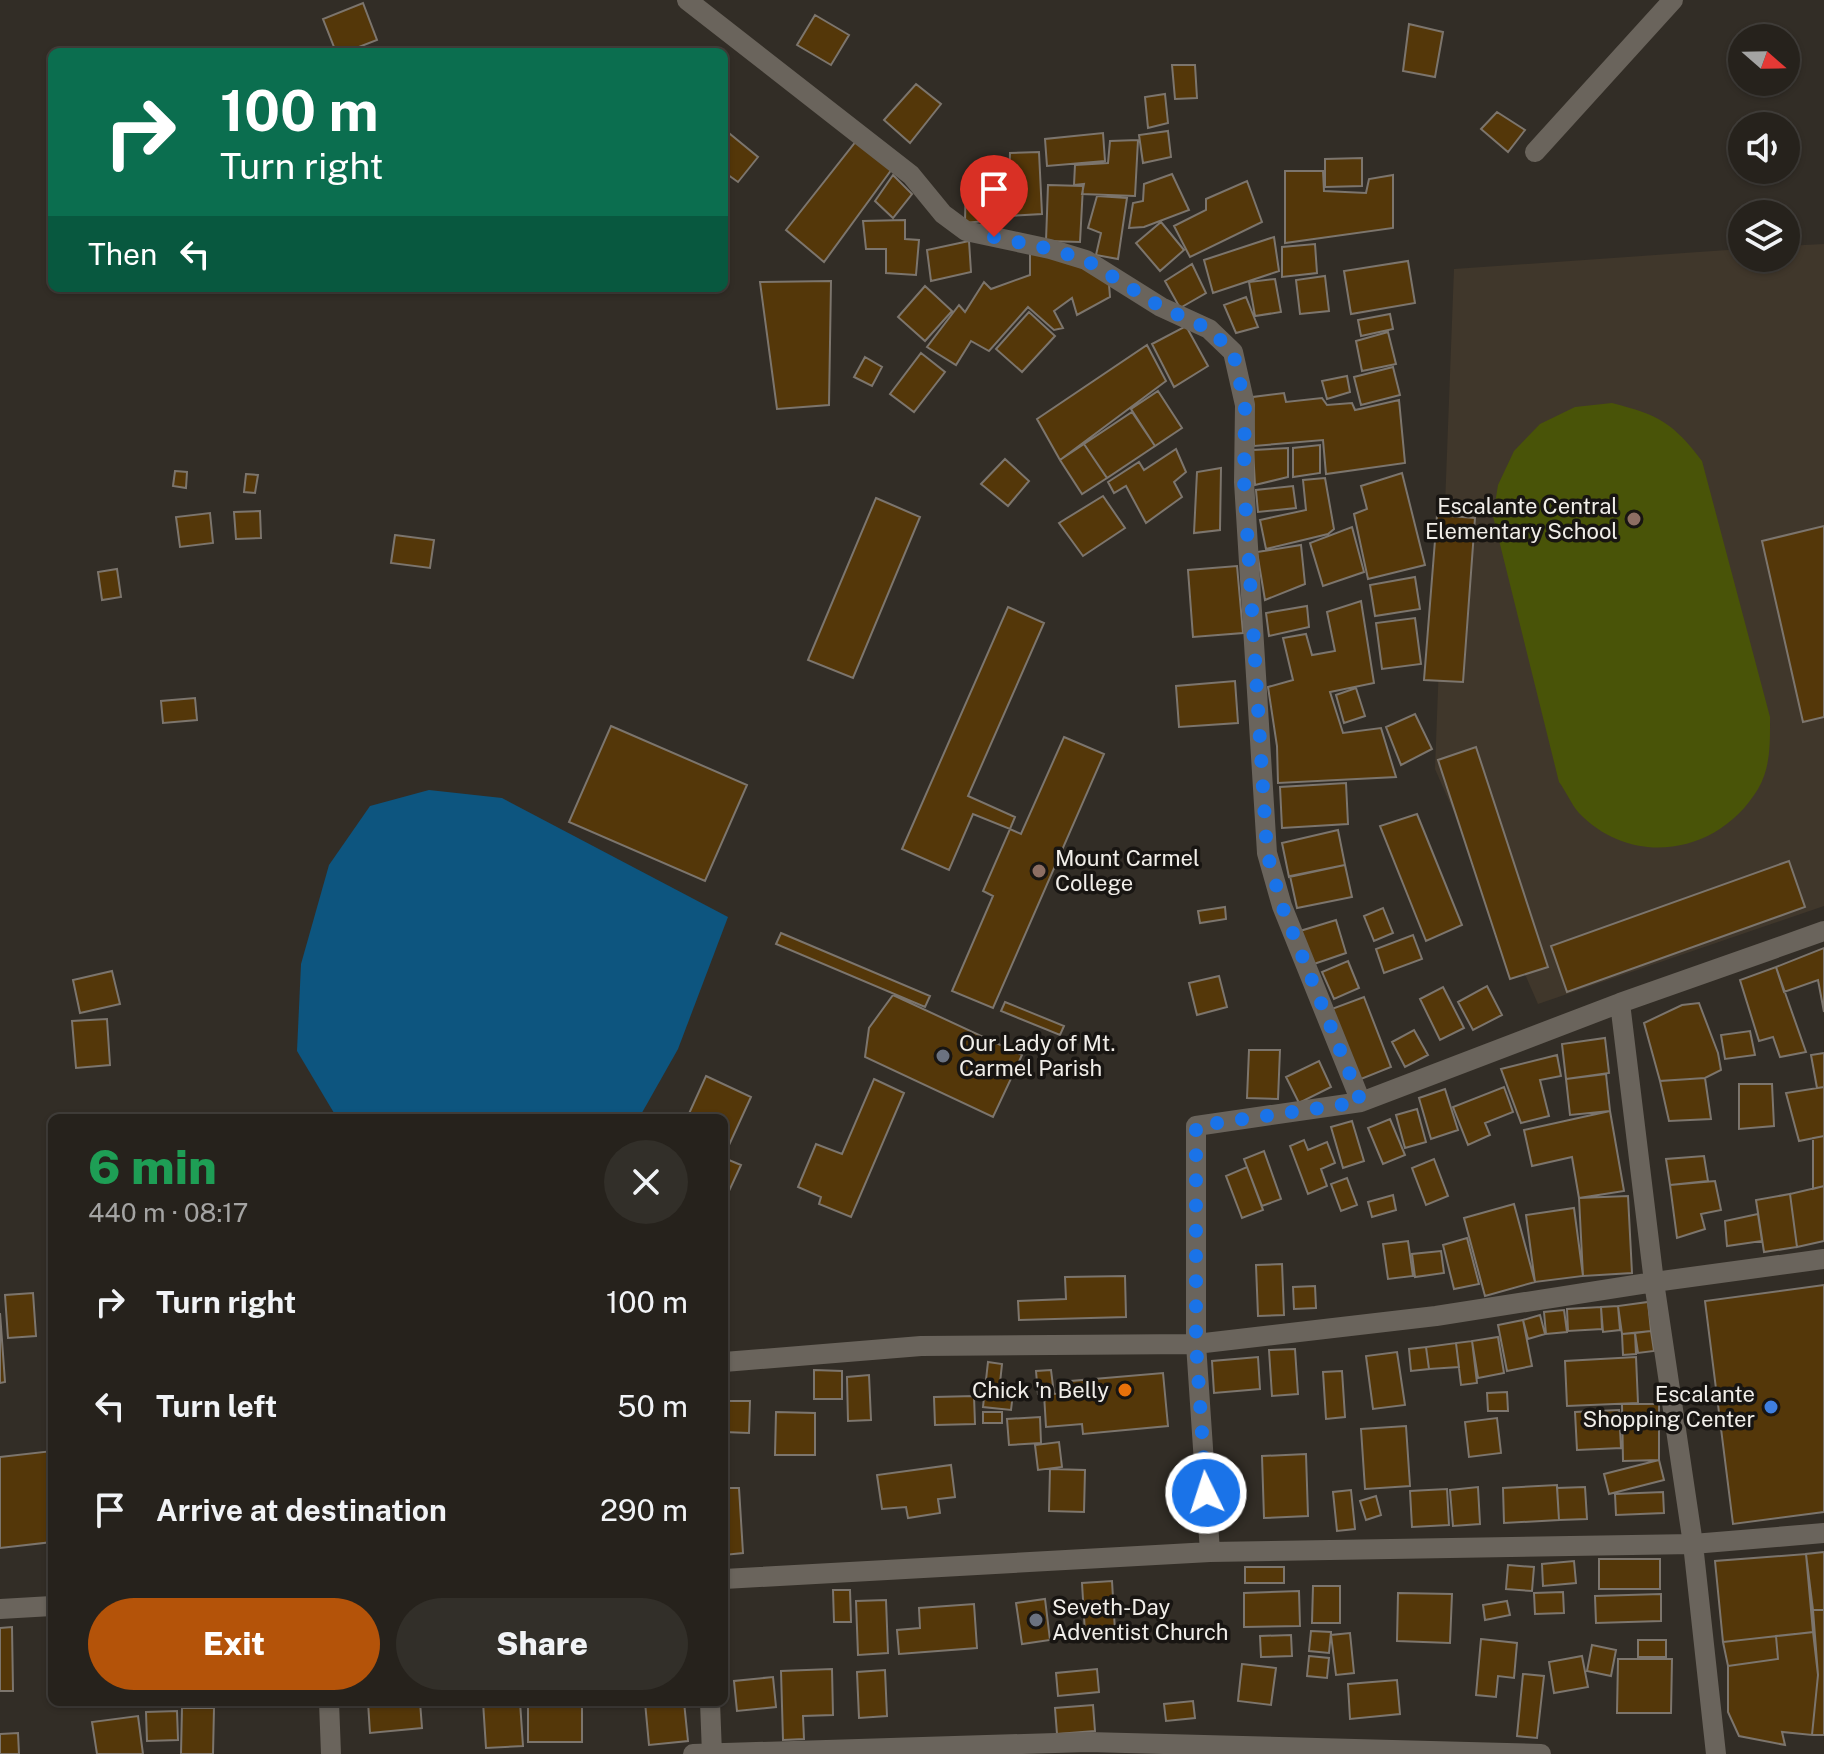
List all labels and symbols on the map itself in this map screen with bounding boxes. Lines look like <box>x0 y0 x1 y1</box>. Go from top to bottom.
north arrow <box>1728 24 1800 96</box>
pin <box>960 155 1028 237</box>
place label: Escalante Central Elementary School <box>1425 493 1618 544</box>
marker: Escalante Central Elementary School <box>1625 510 1643 528</box>
place label: Mount Carmel College <box>1055 845 1200 896</box>
marker: Mount Carmel College <box>1030 862 1048 880</box>
place label: Our Lady of Mt. Carmel Parish <box>959 1030 1115 1081</box>
marker: Our Lady of Mt. Carmel Parish <box>934 1047 952 1065</box>
place label: Chick 'n Belly <box>972 1377 1109 1403</box>
marker: Chick 'n Belly <box>1116 1381 1134 1399</box>
place label: Escalante Shopping Center <box>1582 1381 1755 1432</box>
marker: Escalante Shopping Center <box>1762 1398 1780 1416</box>
position arrow <box>1164 1451 1248 1535</box>
place label: Seveth-Day Adventist Church <box>1052 1594 1228 1645</box>
marker: Seveth-Day Adventist Church <box>1027 1611 1045 1629</box>

